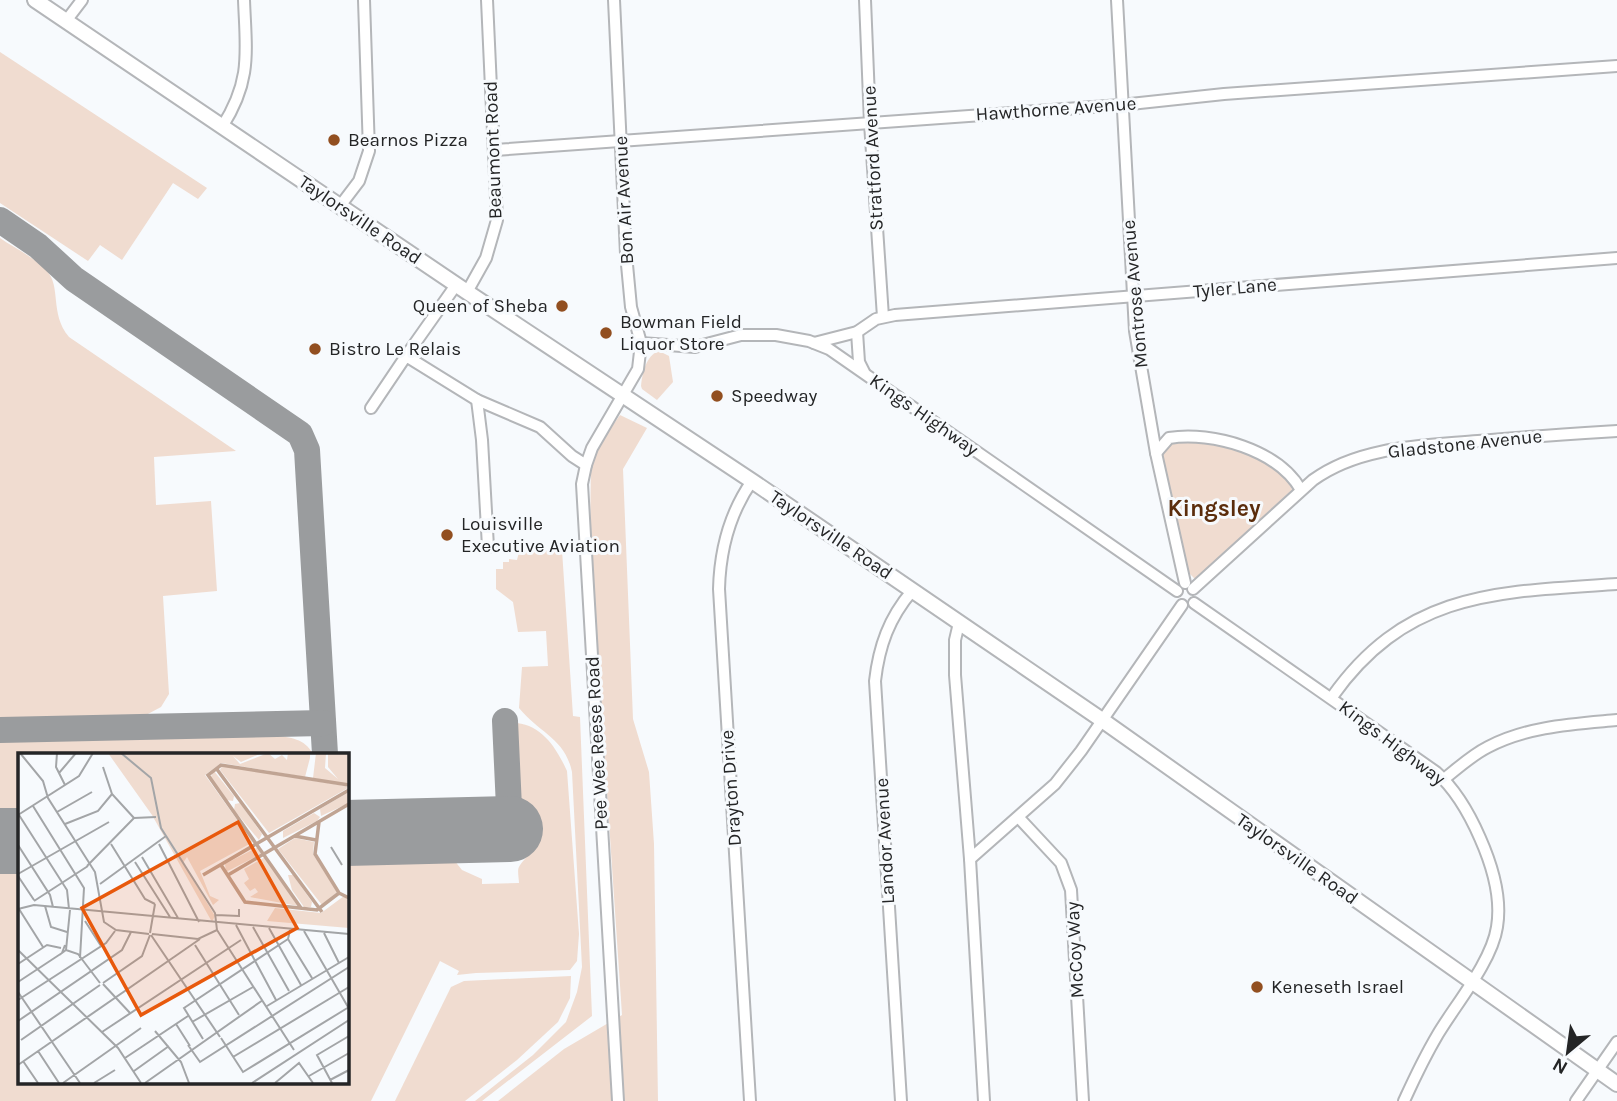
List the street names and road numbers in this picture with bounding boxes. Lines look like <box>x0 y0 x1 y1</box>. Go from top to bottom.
street label: Beaumont Road <box>480 80 506 220</box>
street label: Stratford Avenue <box>858 85 888 231</box>
street label: Hawthorne Avenue <box>975 92 1137 126</box>
street label: Bon Air Avenue <box>610 135 638 265</box>
street label: Taylorsville Road <box>294 171 426 269</box>
street label: Montrose Avenue <box>1118 219 1152 369</box>
street label: Tyler Lane <box>1192 273 1278 303</box>
street label: Kings Highway <box>865 369 983 461</box>
street label: Gladstone Avenue <box>1387 425 1543 463</box>
street label: Taylorsville Road <box>765 486 897 584</box>
street label: Pee Wee Reese Road <box>581 655 613 831</box>
street label: Kings Highway <box>1334 696 1450 790</box>
street label: Drayton Drive <box>716 729 746 847</box>
street label: Landor Avenue <box>871 777 899 905</box>
street label: Taylorsville Road <box>1232 809 1362 909</box>
street label: McCoy Way <box>1061 901 1089 999</box>

